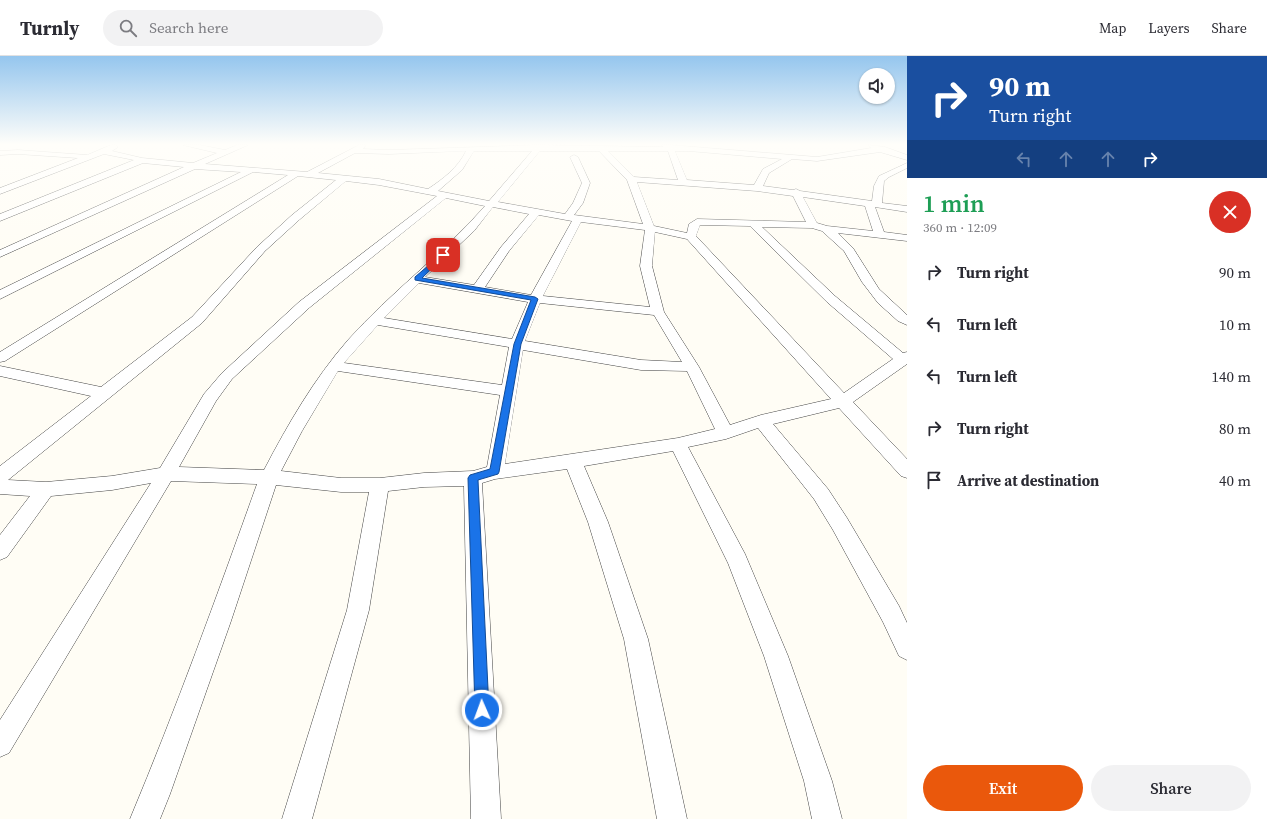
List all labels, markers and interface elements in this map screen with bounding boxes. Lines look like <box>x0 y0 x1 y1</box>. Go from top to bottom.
search box <box>103 10 383 46</box>
text: Turnly <box>20 15 79 41</box>
icon: search <box>117 17 139 39</box>
text: Search here <box>149 17 228 38</box>
text: Map <box>1099 18 1126 38</box>
text: Layers <box>1148 18 1190 38</box>
text: Share <box>1212 18 1247 38</box>
text: 90 m <box>989 67 1051 105</box>
map controls <box>859 68 895 104</box>
button: sound <box>859 68 895 104</box>
icon: right <box>923 72 975 124</box>
text: Turn right <box>989 103 1071 128</box>
icon: left <box>1013 148 1035 170</box>
icon: ahead <box>1055 148 1077 170</box>
icon: ahead <box>1097 148 1119 170</box>
icon: right <box>1139 148 1161 170</box>
text: 1 min <box>923 187 985 220</box>
button: close <box>1209 191 1251 233</box>
text: 360 m · 12:09 <box>923 219 997 236</box>
pin <box>426 238 460 272</box>
icon: arrive <box>432 244 454 266</box>
icon: right <box>923 261 945 283</box>
text: Turn right <box>957 262 1029 283</box>
text: 90 m <box>1219 262 1251 283</box>
icon: left <box>923 313 945 335</box>
text: Turn left <box>957 314 1017 335</box>
text: 10 m <box>1219 314 1251 335</box>
icon: left <box>923 365 945 387</box>
text: Turn left <box>957 366 1017 387</box>
text: 140 m <box>1211 366 1251 387</box>
icon: right <box>923 417 945 439</box>
text: Turn right <box>957 418 1029 439</box>
text: 80 m <box>1219 418 1251 439</box>
icon: arrive <box>923 469 945 491</box>
text: Arrive at destination <box>957 470 1099 491</box>
text: 40 m <box>1219 470 1251 491</box>
position arrow <box>461 689 503 731</box>
button: Exit <box>923 765 1083 811</box>
button: Share <box>1091 765 1251 811</box>

